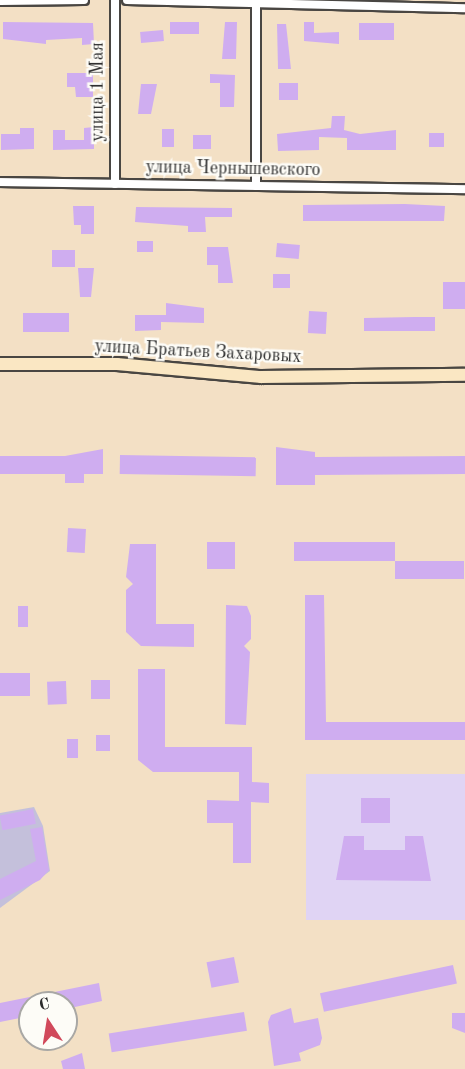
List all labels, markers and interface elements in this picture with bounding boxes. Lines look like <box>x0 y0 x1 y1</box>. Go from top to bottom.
street label: улица 1 Мая <box>87 42 109 142</box>
street label: улица Чернышевского <box>145 157 321 181</box>
street label: улица Братьев Захаровых <box>94 336 302 368</box>
north arrow <box>18 991 78 1051</box>
text: С <box>38 996 52 1014</box>

